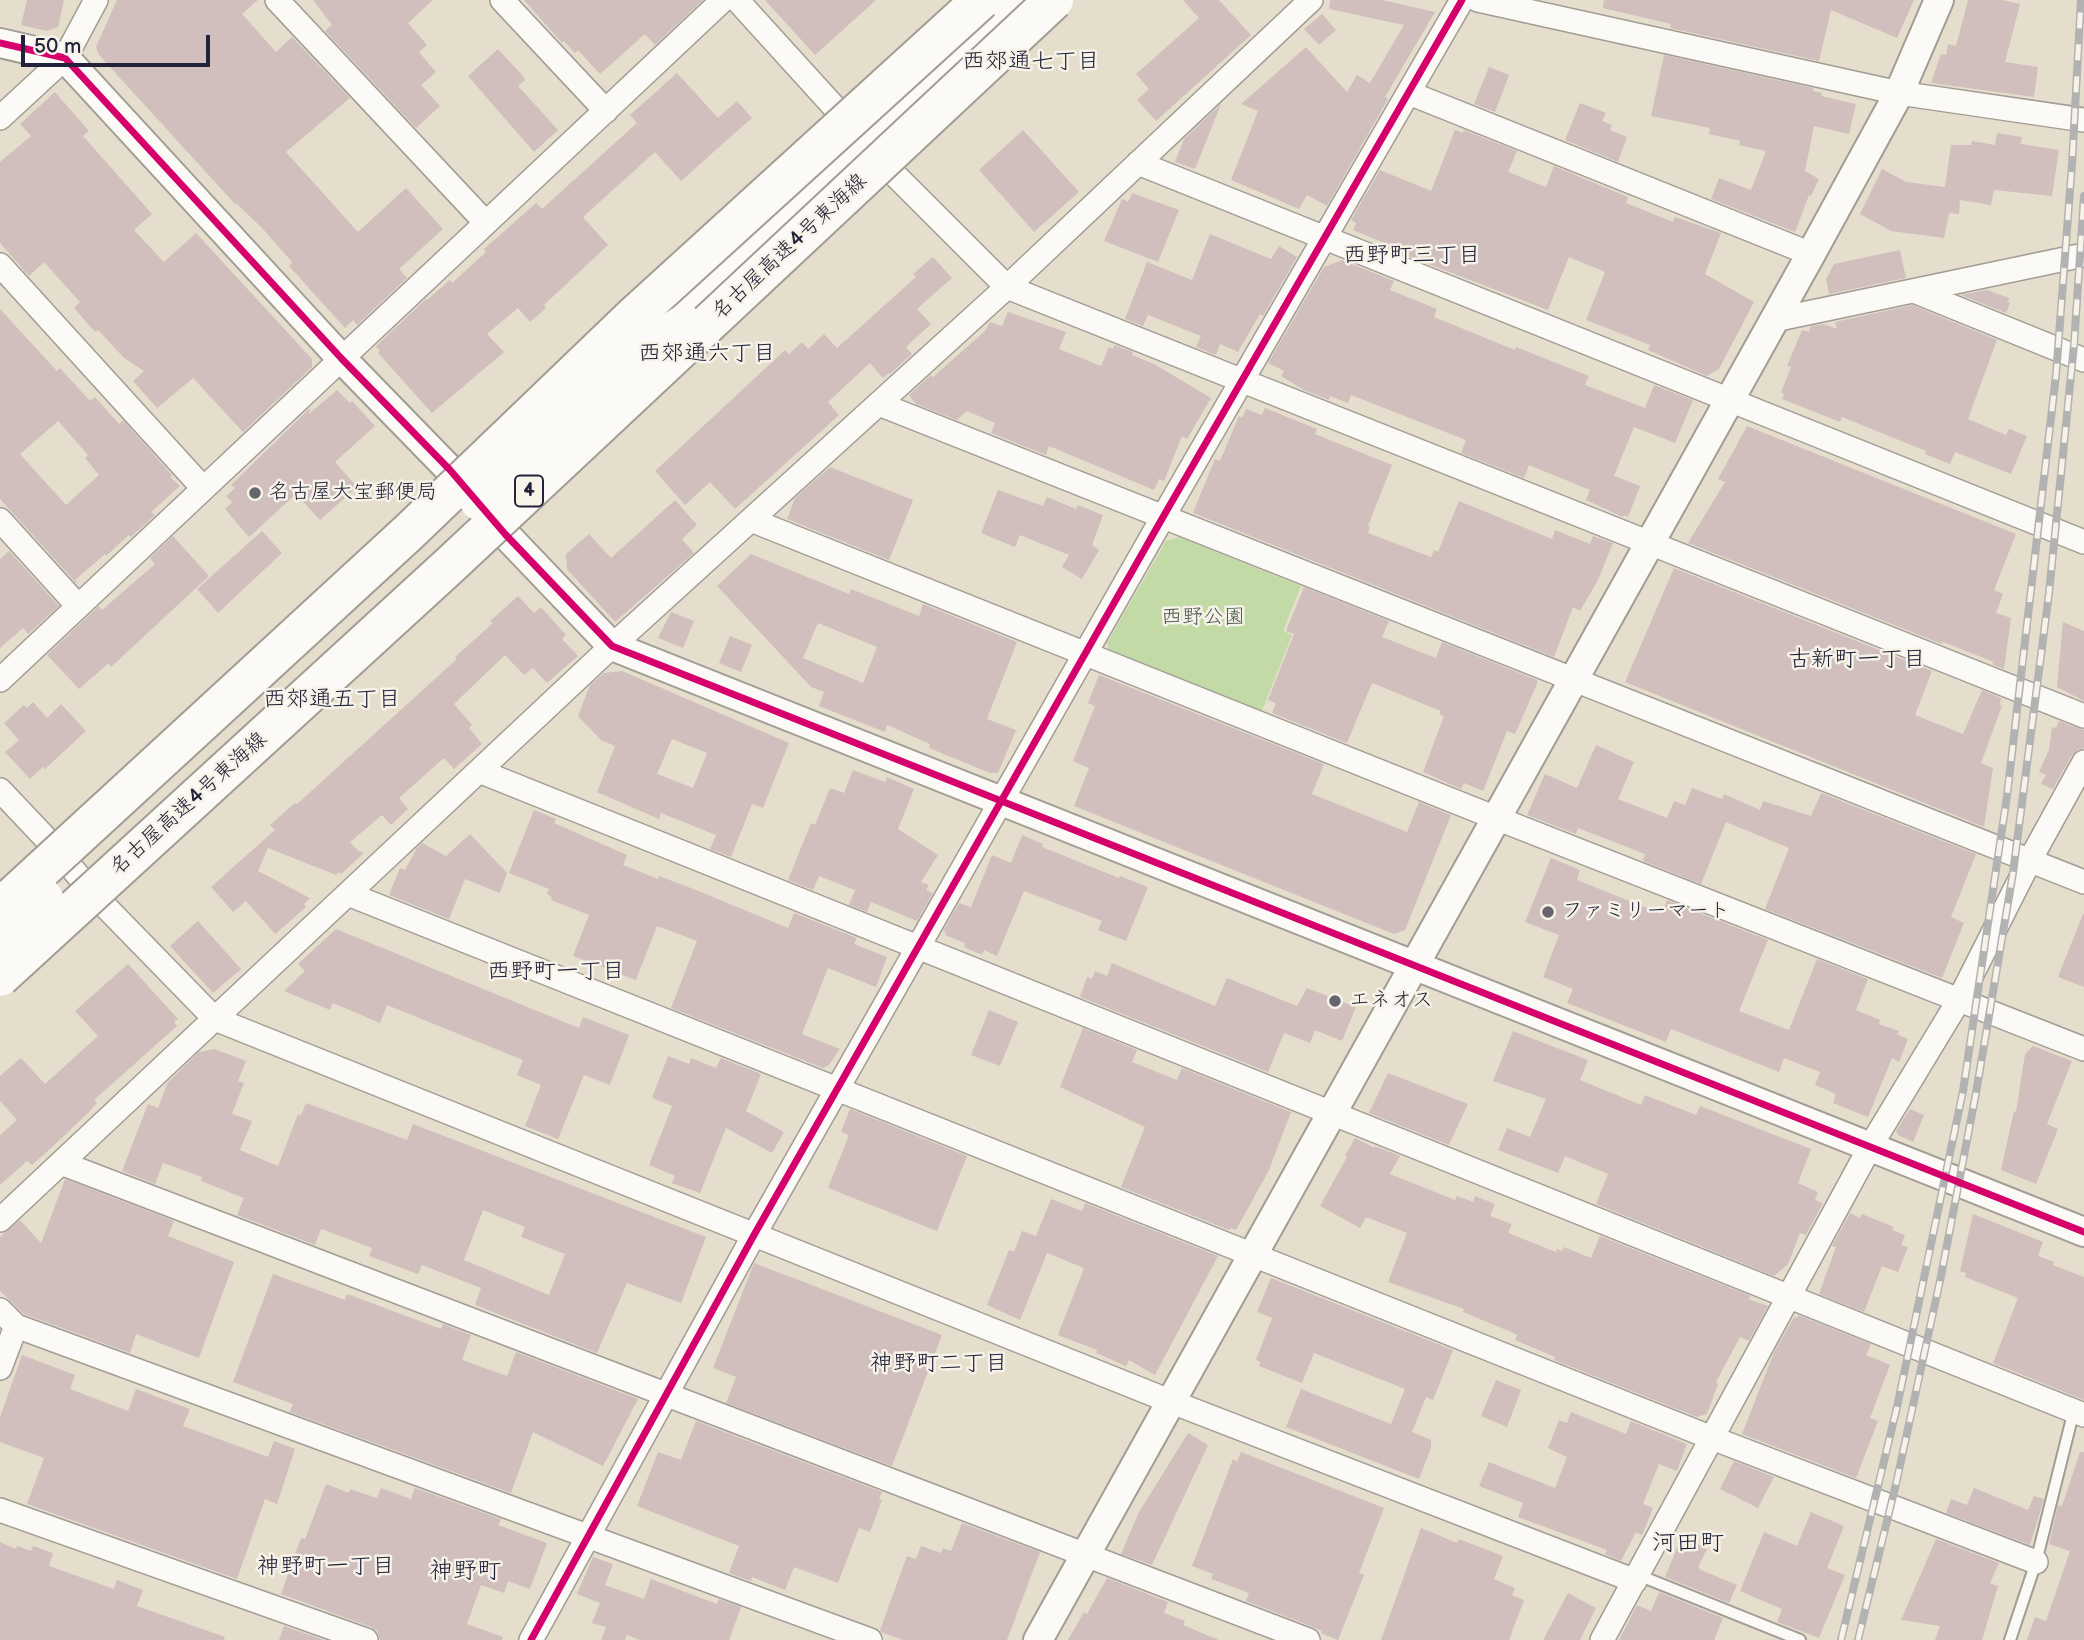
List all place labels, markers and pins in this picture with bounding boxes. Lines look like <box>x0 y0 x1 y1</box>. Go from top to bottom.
place label: 名古屋大宝郵便局 <box>269 480 437 506</box>
marker: 名古屋大宝郵便局 <box>247 485 263 501</box>
place label: ファミリーマート <box>1562 899 1730 925</box>
marker: ファミリーマート <box>1540 904 1556 920</box>
place label: エネオス <box>1349 988 1433 1014</box>
marker: エネオス <box>1327 993 1343 1009</box>

